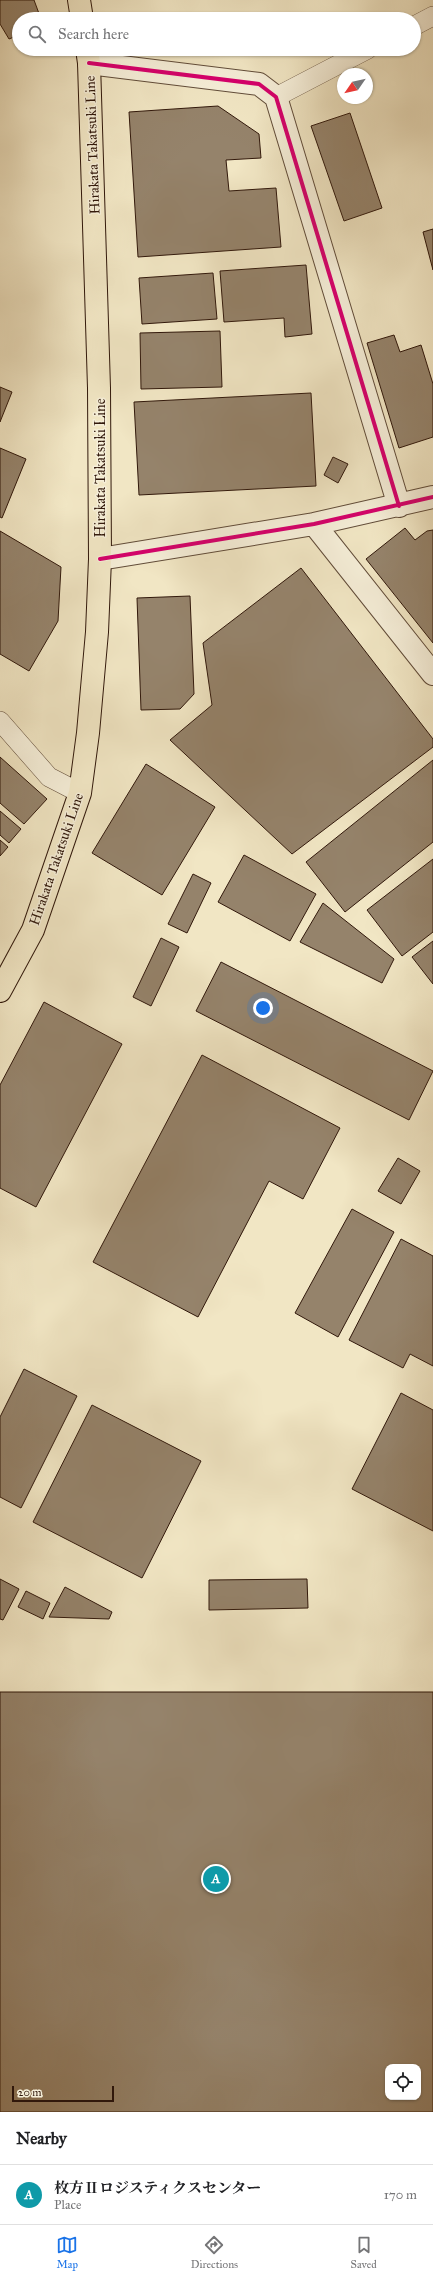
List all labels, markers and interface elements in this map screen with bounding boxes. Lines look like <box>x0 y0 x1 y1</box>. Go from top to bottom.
search box <box>12 12 421 56</box>
icon: search <box>26 23 48 45</box>
text: Search here <box>58 25 129 43</box>
north arrow <box>337 68 373 104</box>
street label: Hirakata Takatsuki Line <box>82 75 103 215</box>
street label: Hirakata Takatsuki Line <box>92 398 109 537</box>
street label: Hirakata Takatsuki Line <box>26 791 87 928</box>
your location <box>253 998 273 1018</box>
pin: A <box>203 1864 229 1894</box>
map controls <box>385 2064 421 2100</box>
button: locate <box>385 2064 421 2100</box>
scale bar <box>12 2084 114 2103</box>
text: 20 m <box>18 2086 41 2099</box>
text: Nearby <box>16 2128 67 2149</box>
text: 枚方Ⅱロジスティクスセンター <box>54 2179 261 2197</box>
text: A <box>25 2187 33 2203</box>
text: 170 m <box>384 2187 417 2203</box>
text: Place <box>54 2197 81 2213</box>
tab: Map <box>56 2234 78 2271</box>
tab: Directions <box>191 2234 238 2271</box>
tab: Saved <box>351 2234 377 2271</box>

